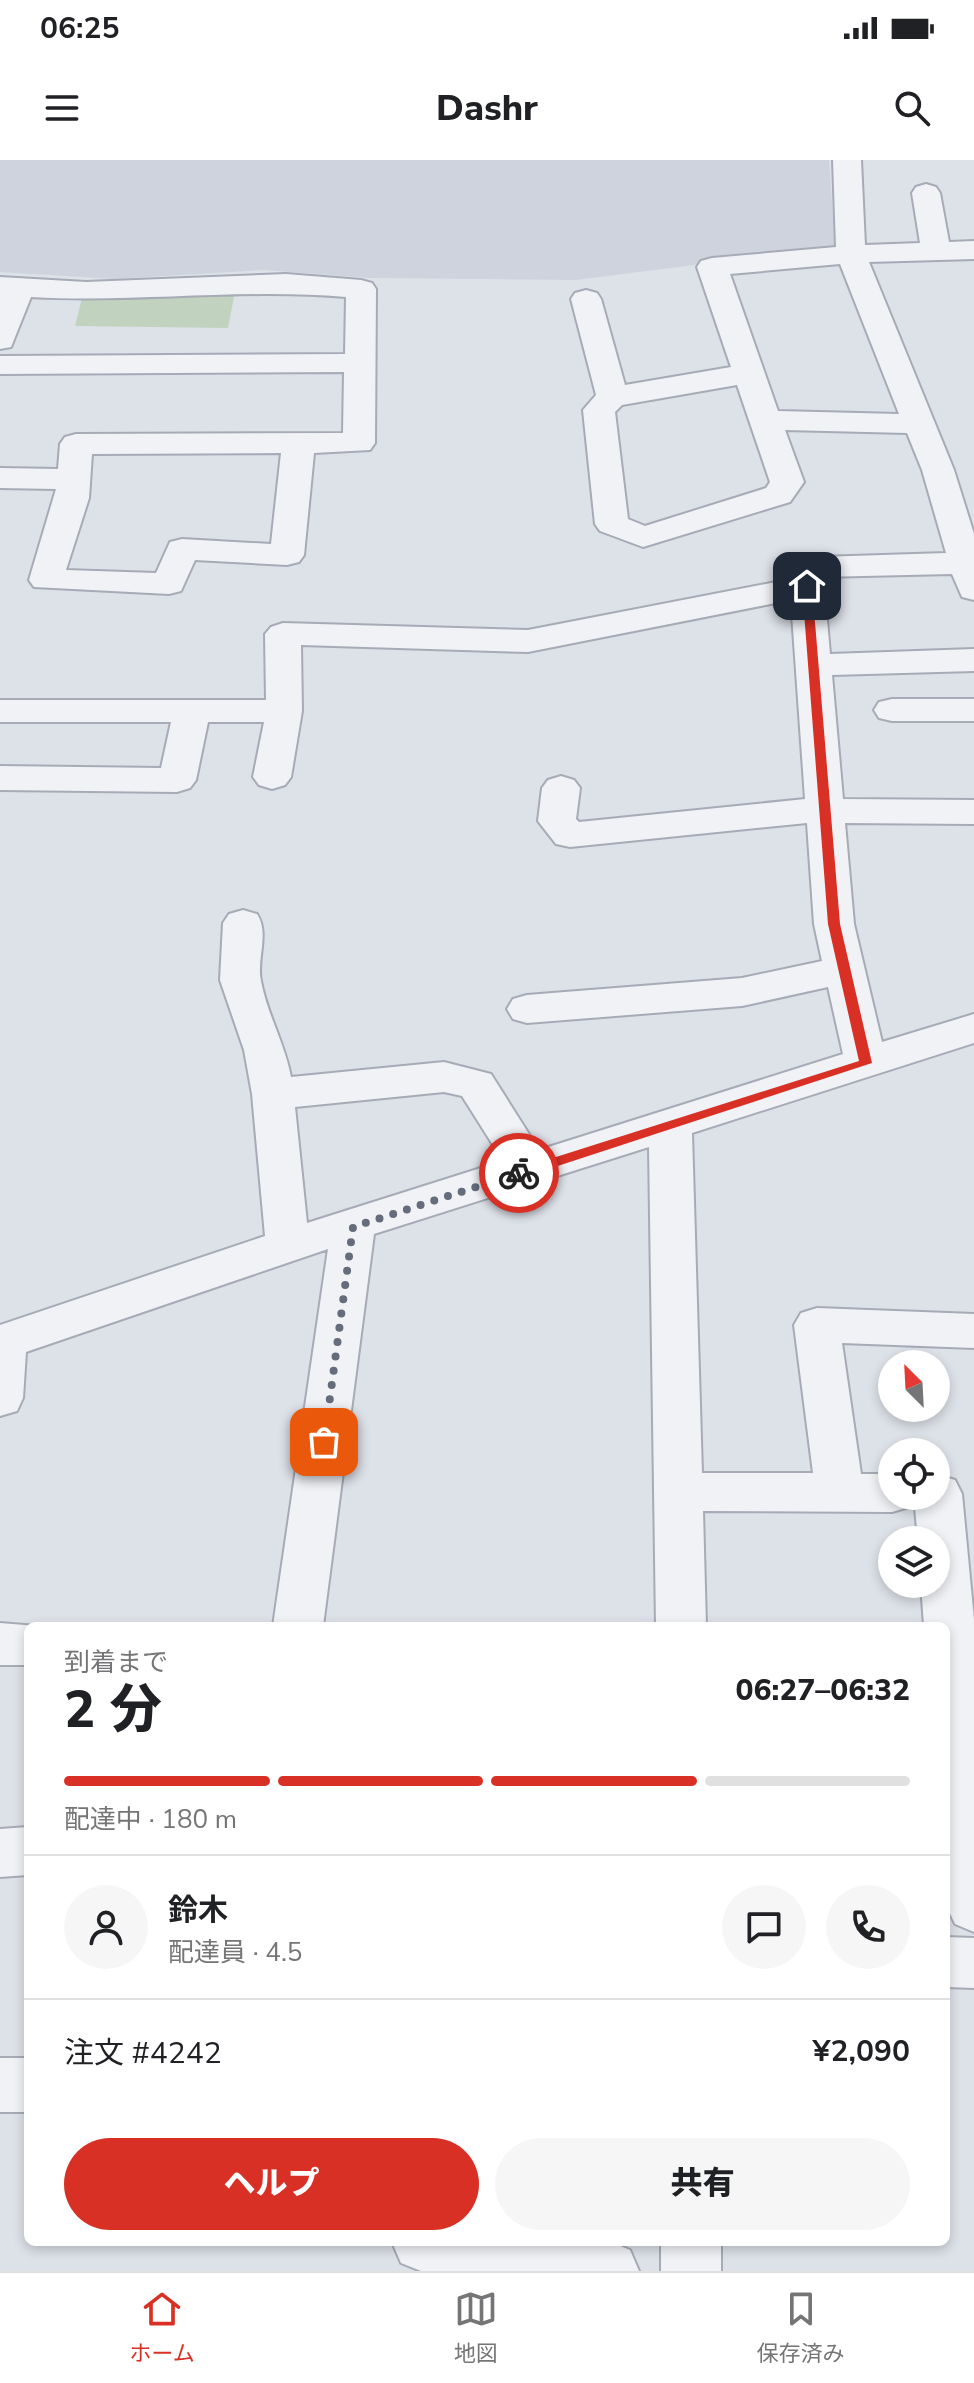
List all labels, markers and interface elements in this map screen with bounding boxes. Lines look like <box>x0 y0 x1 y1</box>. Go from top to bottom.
text: 06:25 <box>40 8 119 49</box>
text: Dashr <box>436 84 538 133</box>
icon: menu <box>40 86 84 130</box>
icon: search <box>890 86 934 130</box>
pin <box>773 552 841 620</box>
icon: home <box>785 564 829 608</box>
courier <box>479 1133 559 1213</box>
icon: bike <box>497 1151 541 1195</box>
north arrow <box>878 1350 950 1422</box>
map controls <box>878 1350 950 1598</box>
pin <box>290 1408 358 1476</box>
icon: bag <box>302 1420 346 1464</box>
button: locate <box>878 1438 950 1510</box>
button: layers <box>878 1526 950 1598</box>
text: 到着まで <box>64 1645 168 1680</box>
text: 06:27–06:32 <box>735 1670 910 1711</box>
text: 2 分 <box>64 1674 162 1745</box>
text: 配達中 · 180 m <box>64 1802 237 1837</box>
button: person <box>64 1885 148 1969</box>
button: chat <box>722 1885 806 1969</box>
button: phone <box>826 1885 910 1969</box>
text: 鈴木 <box>168 1890 228 1931</box>
text: 配達員 · 4.5 <box>168 1935 302 1970</box>
text: ¥2,090 <box>813 2031 910 2072</box>
text: 注文 #4242 <box>64 2033 222 2074</box>
button: ヘルプ <box>64 2138 479 2230</box>
button: 共有 <box>495 2138 910 2230</box>
tab: ホーム <box>129 2287 195 2369</box>
tab: 地図 <box>454 2287 498 2369</box>
tab: 保存済み <box>757 2287 845 2369</box>

